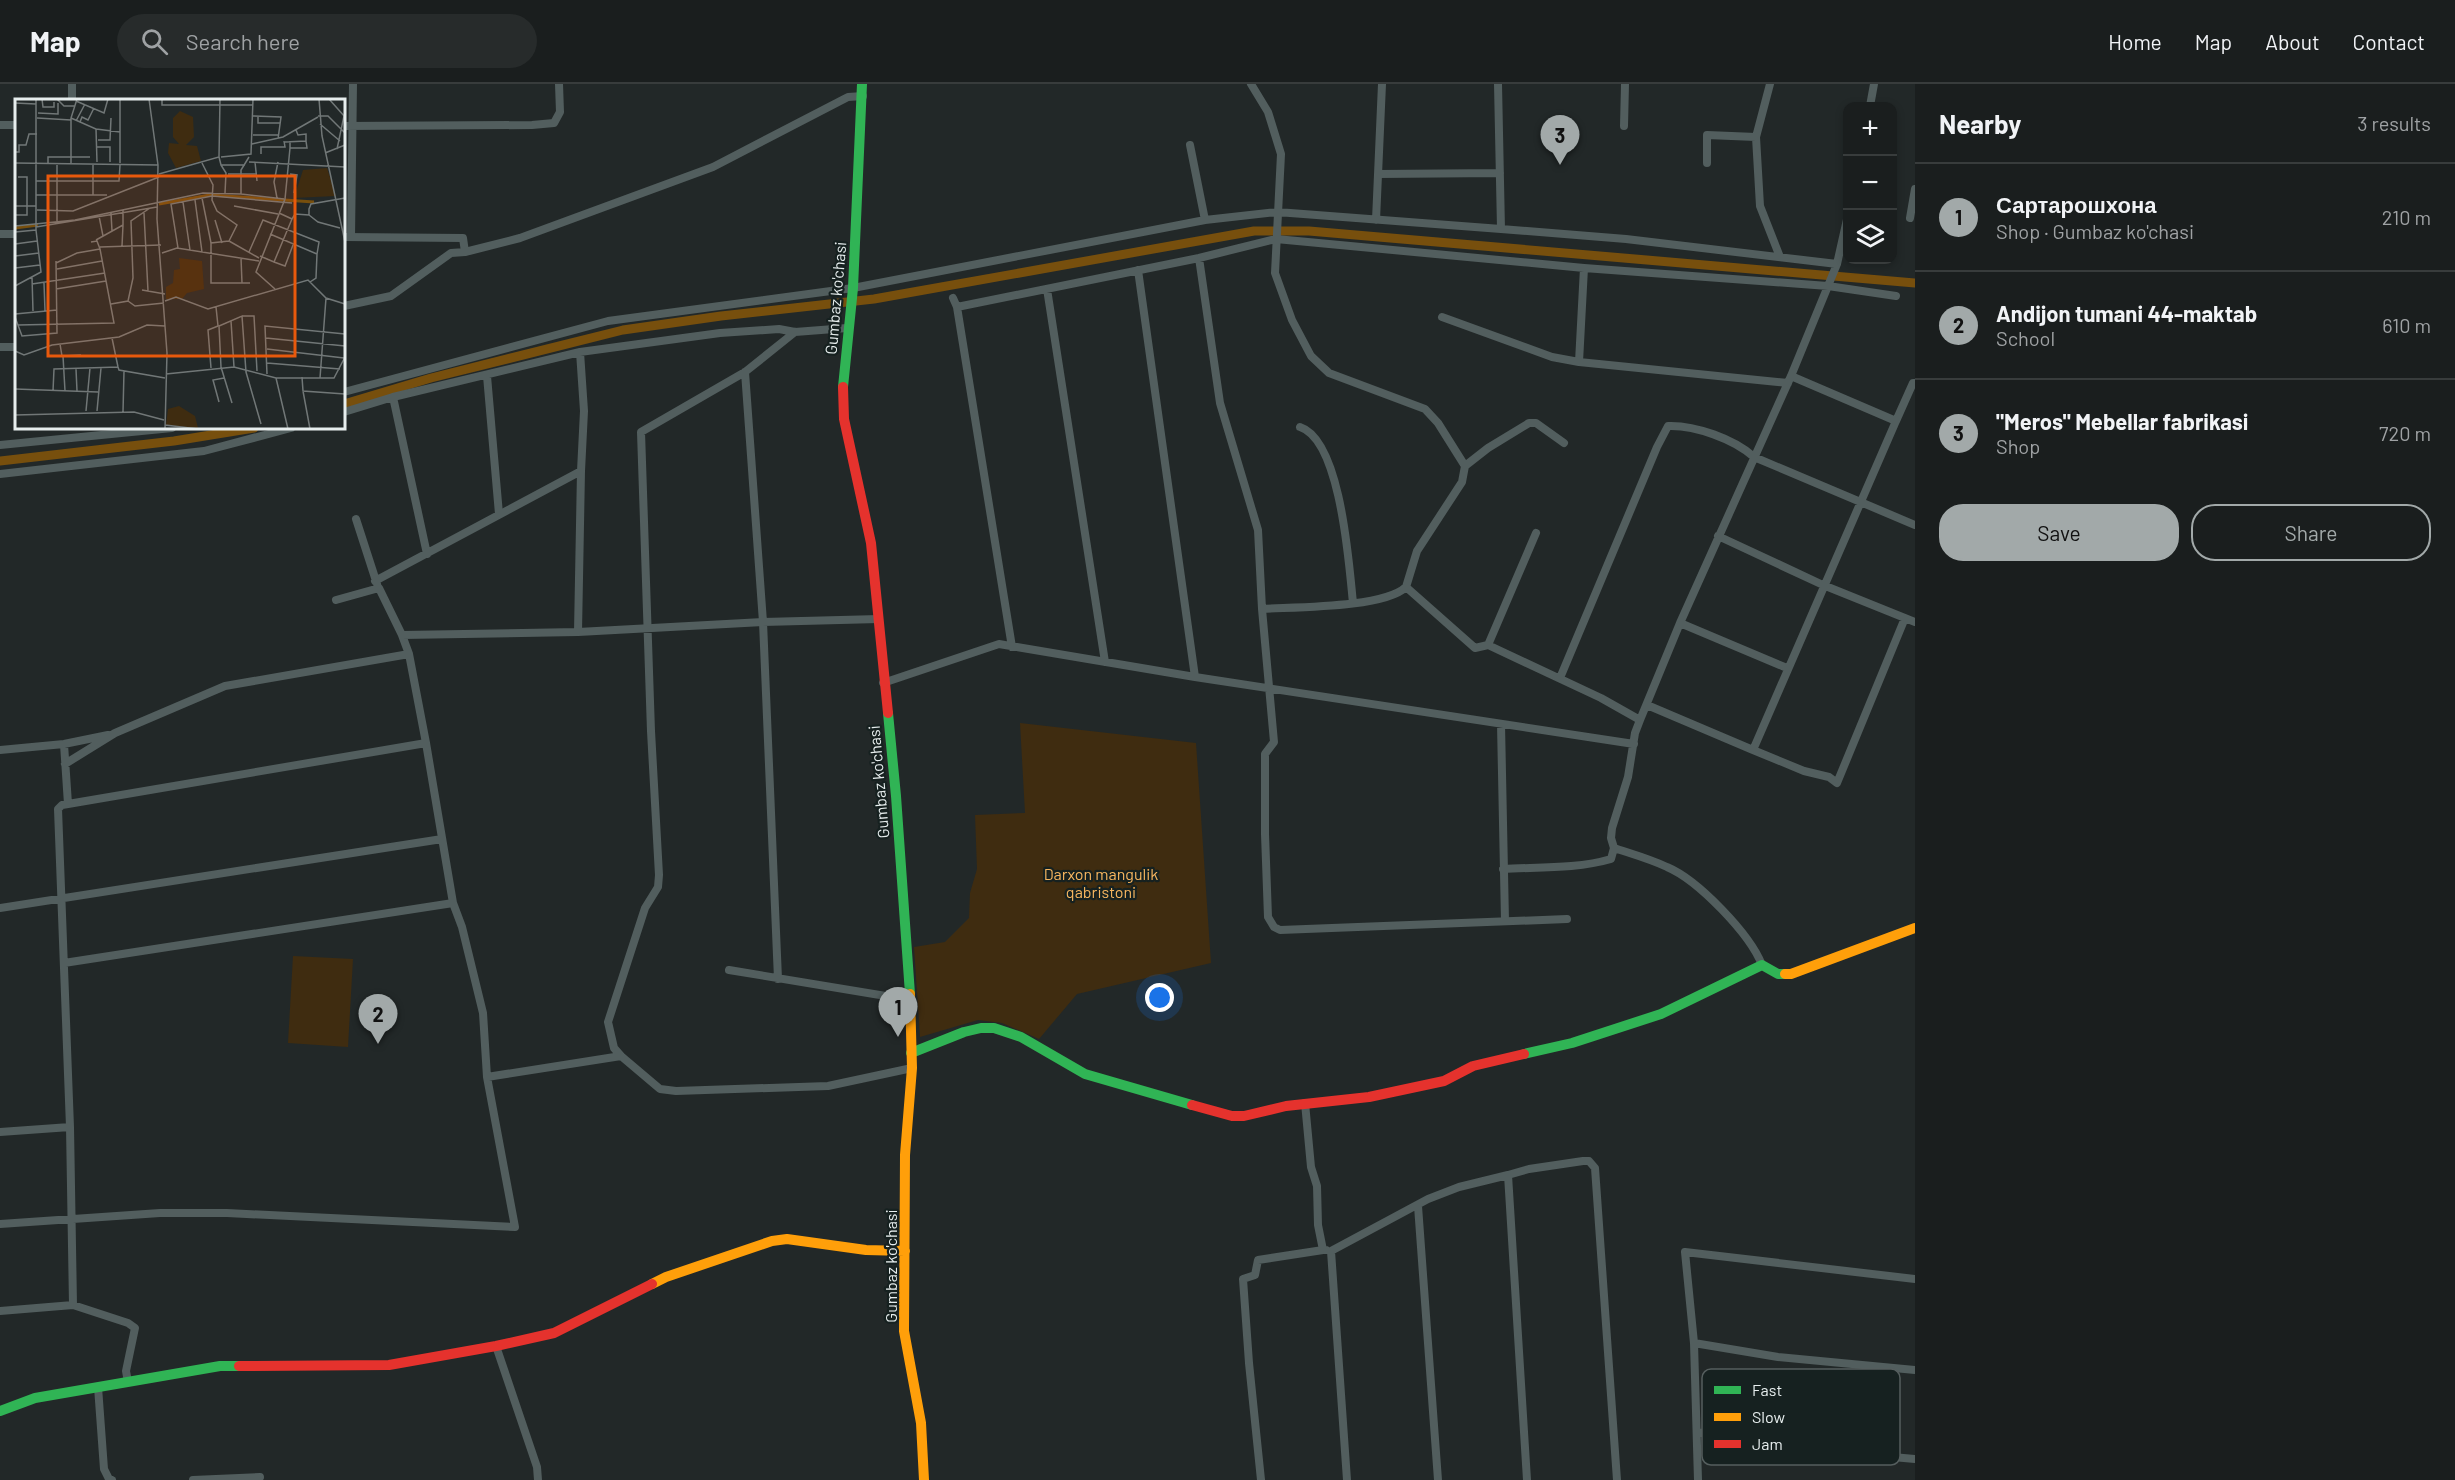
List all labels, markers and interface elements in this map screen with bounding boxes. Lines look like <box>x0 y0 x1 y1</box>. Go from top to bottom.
search box <box>117 14 537 68</box>
text: Map <box>30 24 81 58</box>
icon: search <box>138 25 171 58</box>
text: Search here <box>186 28 300 54</box>
text: Home <box>2108 29 2162 54</box>
text: Map <box>2195 29 2232 54</box>
text: About <box>2265 29 2320 54</box>
text: Contact <box>2353 29 2425 54</box>
inset map <box>15 99 345 429</box>
map controls <box>1843 102 1897 264</box>
button: + <box>1843 102 1897 156</box>
text: Nearby <box>1939 108 2021 139</box>
text: 3 results <box>2357 111 2431 135</box>
pin: 3 <box>1540 116 1580 165</box>
button: − <box>1843 156 1897 210</box>
text: Сартарошхона <box>1996 191 2156 217</box>
text: 1 <box>1955 205 1962 229</box>
text: 210 m <box>2382 205 2431 229</box>
button: layers <box>1843 210 1897 264</box>
text: Shop · Gumbaz ko'chasi <box>1996 219 2194 243</box>
street label: Gumbaz ko'chasi <box>821 241 849 355</box>
text: Andijon tumani 44-maktab <box>1996 300 2257 326</box>
text: 2 <box>1953 313 1964 337</box>
text: 610 m <box>2382 313 2431 337</box>
text: School <box>1996 326 2055 350</box>
text: "Meros" Mebellar fabrikasi <box>1996 408 2248 434</box>
text: 3 <box>1953 421 1964 445</box>
text: 720 m <box>2379 421 2431 445</box>
text: Shop <box>1996 434 2040 458</box>
button: Save <box>1939 504 2179 561</box>
button: Share <box>2191 504 2431 561</box>
street label: Gumbaz ko'chasi <box>864 725 892 839</box>
park label: Darxon mangulik qabristoni <box>1044 864 1158 901</box>
your location <box>1145 983 1174 1012</box>
pin: 1 <box>878 988 918 1037</box>
pin: 2 <box>358 994 398 1044</box>
street label: Gumbaz ko'chasi <box>881 1209 900 1323</box>
legend <box>1702 1369 1900 1465</box>
text: Fast <box>1752 1380 1782 1399</box>
text: Slow <box>1752 1407 1785 1426</box>
text: Jam <box>1752 1434 1783 1453</box>

